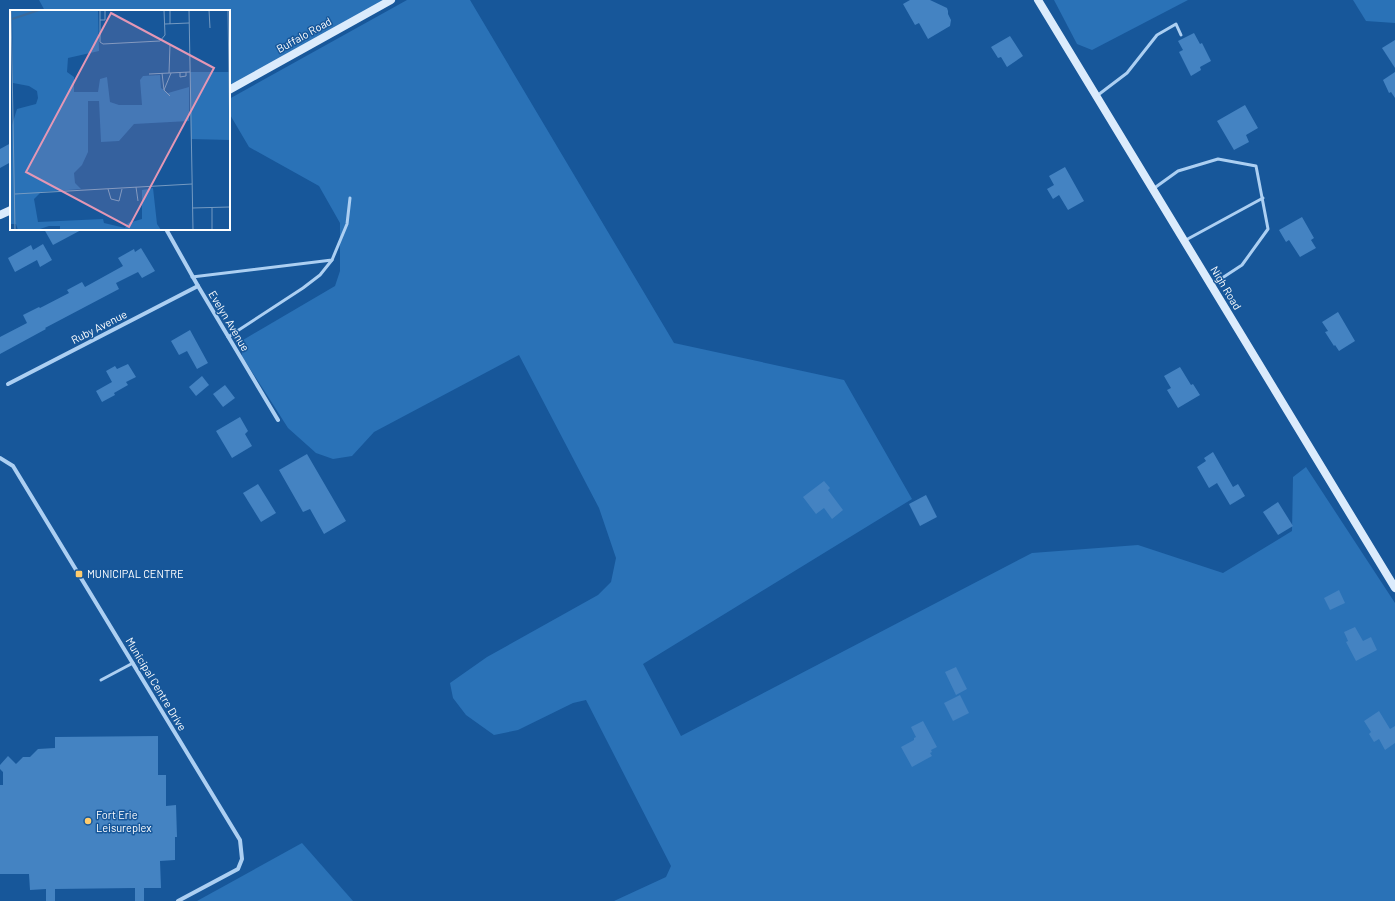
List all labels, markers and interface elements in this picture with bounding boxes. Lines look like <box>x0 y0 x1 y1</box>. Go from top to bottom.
inset map <box>10 10 230 230</box>
street label: Buffalo Road <box>274 14 334 55</box>
street label: Nigh Road <box>1208 264 1245 312</box>
street label: Evelyn Avenue <box>206 288 253 353</box>
street label: Ruby Avenue <box>69 307 129 346</box>
place label: MUNICIPAL CENTRE <box>87 567 184 580</box>
marker: MUNICIPAL CENTRE <box>74 569 84 579</box>
street label: Municipal Centre Drive <box>123 635 189 733</box>
place label: Fort Erie Leisureplex <box>96 808 151 834</box>
marker: Fort Erie Leisureplex <box>83 816 93 826</box>

